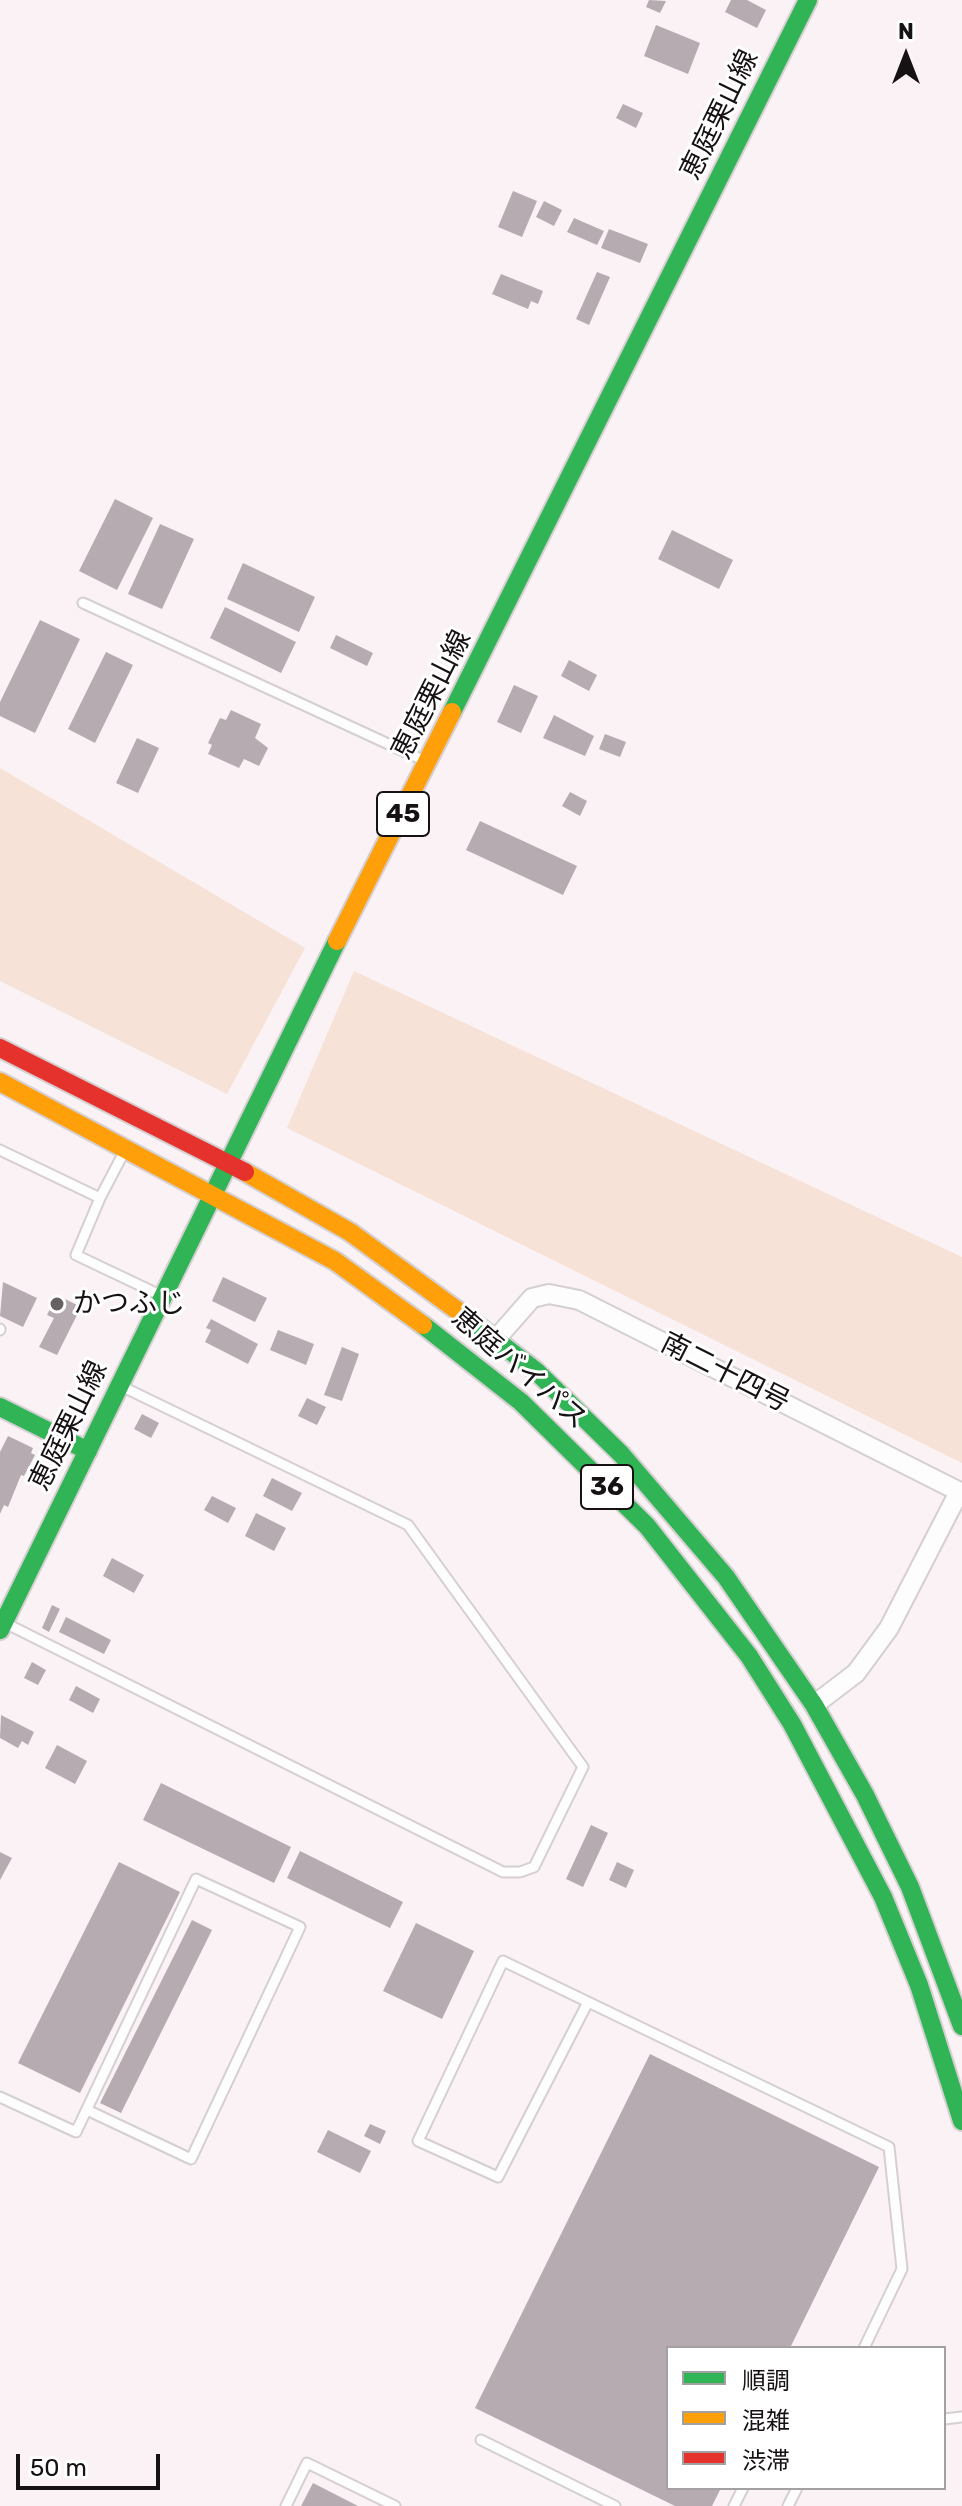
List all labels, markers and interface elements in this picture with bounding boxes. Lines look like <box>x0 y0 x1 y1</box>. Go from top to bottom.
north arrow <box>866 16 946 96</box>
text: N <box>898 18 914 45</box>
street label: 恵庭栗山線 <box>674 45 766 185</box>
street label: 恵庭栗山線 <box>385 625 479 765</box>
road number: 45 <box>377 792 429 836</box>
place label: かつふじ <box>73 1287 185 1321</box>
marker: かつふじ <box>48 1295 66 1313</box>
street label: 恵庭バイパス <box>445 1301 593 1437</box>
street label: 南二十四号 <box>655 1326 795 1420</box>
street label: 恵庭栗山線 <box>23 1356 115 1496</box>
road number: 36 <box>581 1465 633 1509</box>
legend <box>666 2346 946 2490</box>
text: 順調 <box>742 2367 790 2395</box>
text: 混雑 <box>742 2407 790 2435</box>
scale bar <box>20 2438 164 2488</box>
text: 渋滞 <box>742 2447 790 2475</box>
text: 50 m <box>30 2454 87 2482</box>

